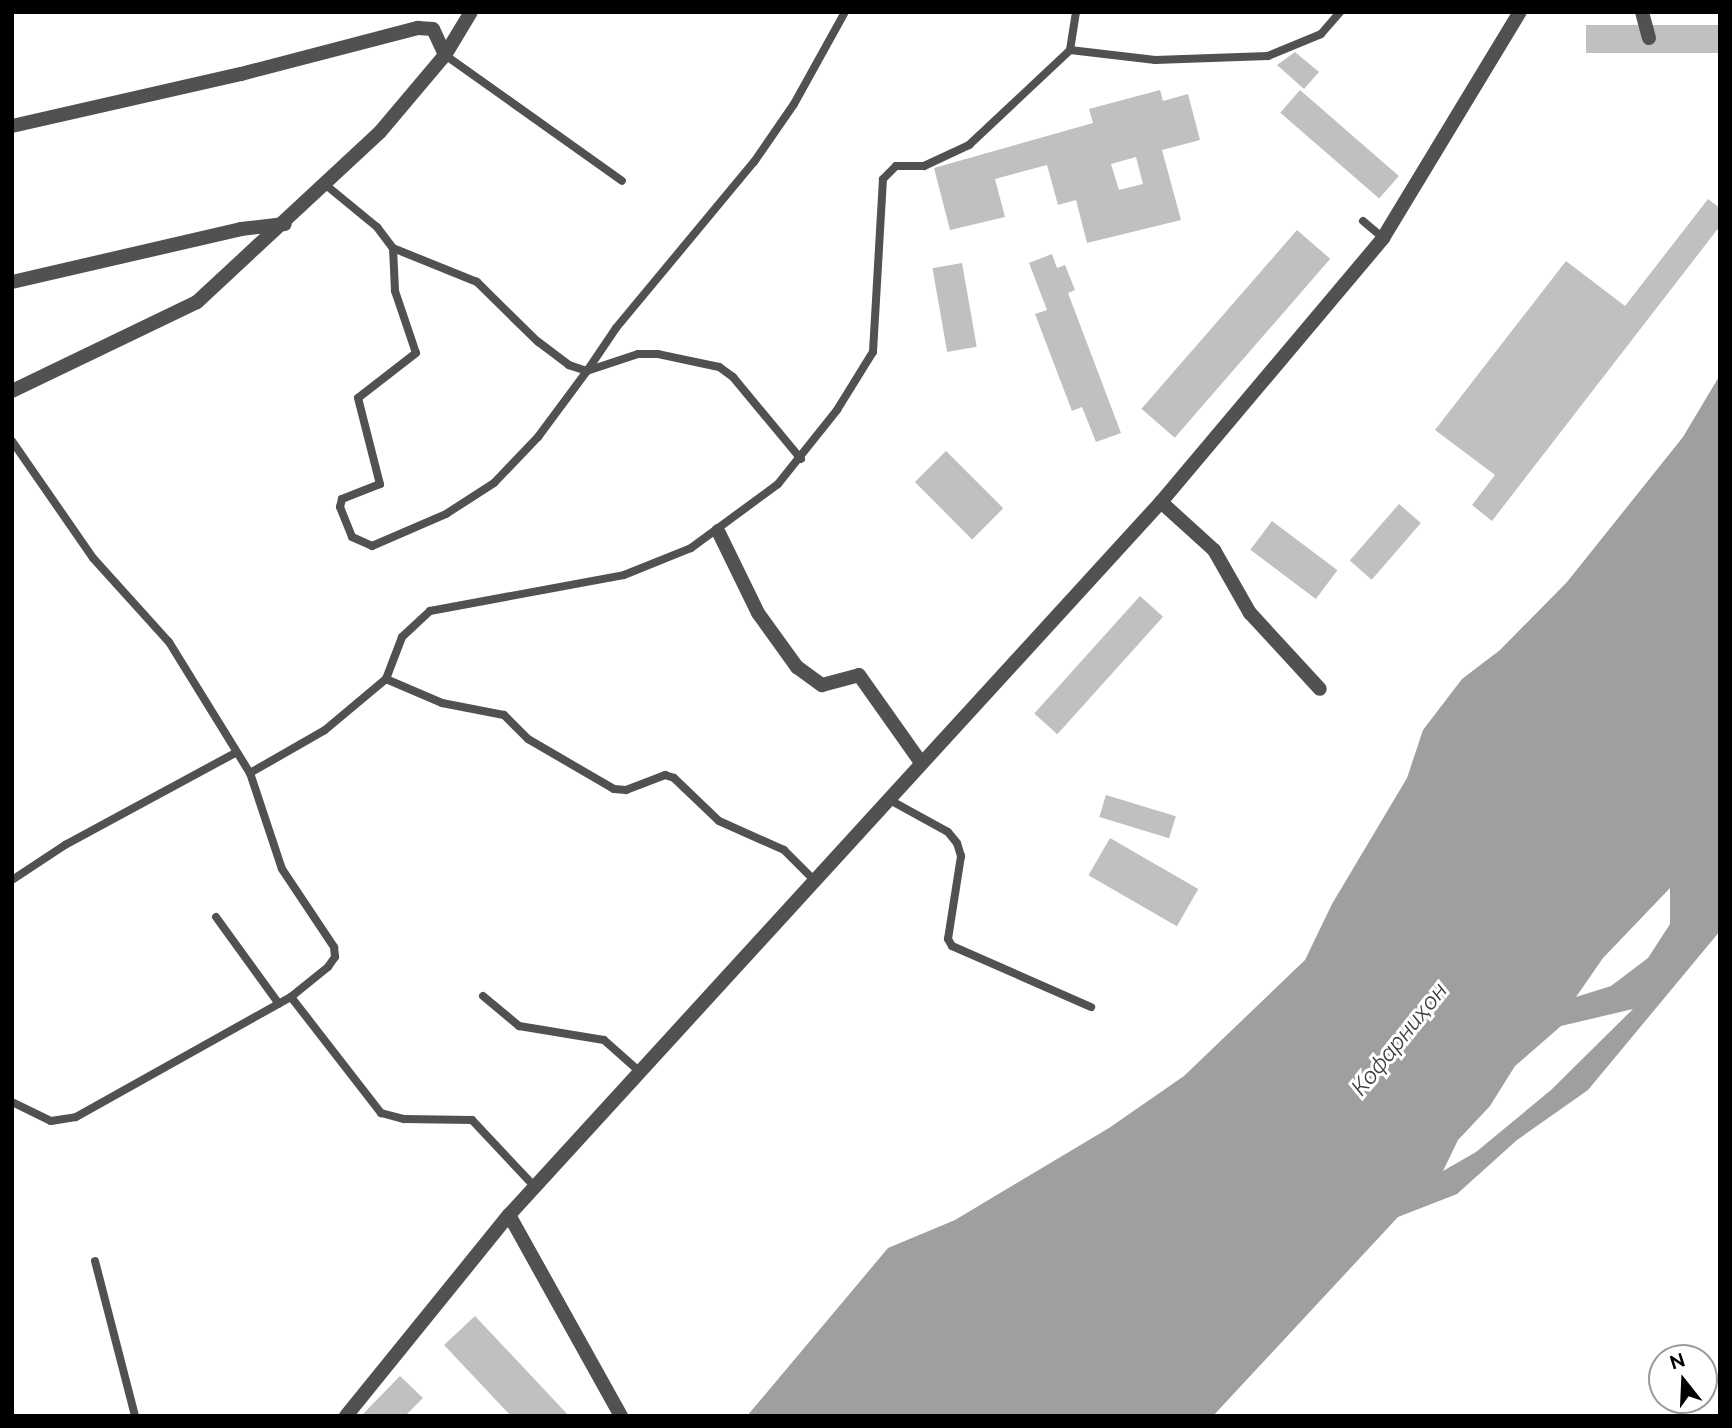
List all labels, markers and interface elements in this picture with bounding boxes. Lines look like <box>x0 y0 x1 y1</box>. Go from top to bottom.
water label: Кофарниҳон <box>1345 977 1453 1101</box>
north arrow <box>1648 1344 1718 1414</box>
text: N <box>1667 1348 1687 1374</box>

